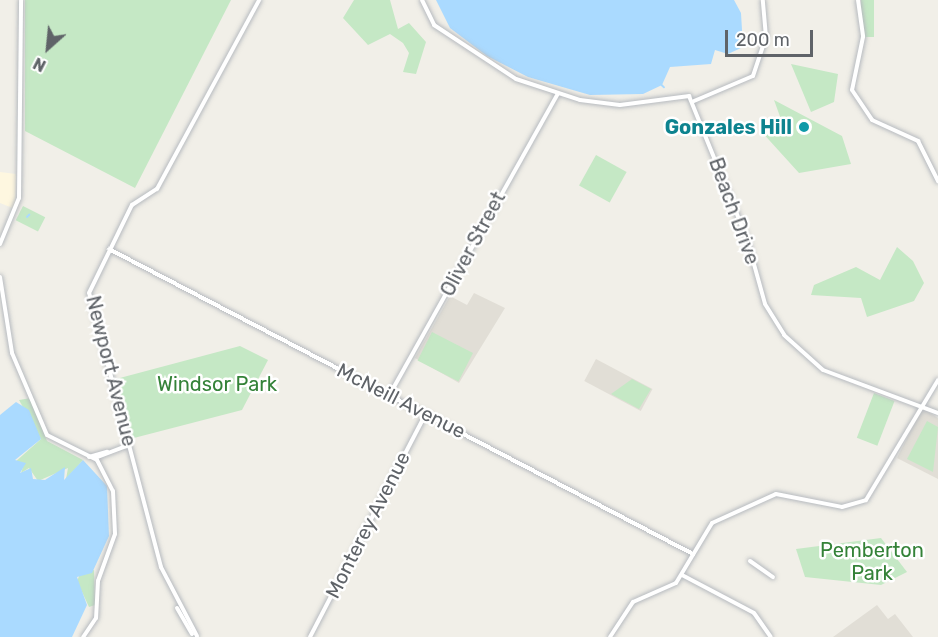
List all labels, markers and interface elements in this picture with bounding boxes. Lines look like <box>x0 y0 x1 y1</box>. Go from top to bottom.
north arrow <box>18 18 78 78</box>
scale bar <box>728 18 816 56</box>
text: 200 m <box>736 29 790 51</box>
text: N <box>30 53 49 76</box>
place label: Gonzales Hill <box>665 115 792 139</box>
marker: Gonzales Hill <box>797 120 811 134</box>
street label: Beach Drive <box>704 154 764 268</box>
street label: Oliver Street <box>435 187 511 301</box>
street label: Newport Avenue <box>81 293 141 449</box>
street label: McNeill Avenue <box>333 358 469 444</box>
park label: Windsor Park <box>157 372 277 396</box>
street label: Monterey Avenue <box>320 447 416 603</box>
park label: Pemberton Park <box>820 539 924 586</box>

